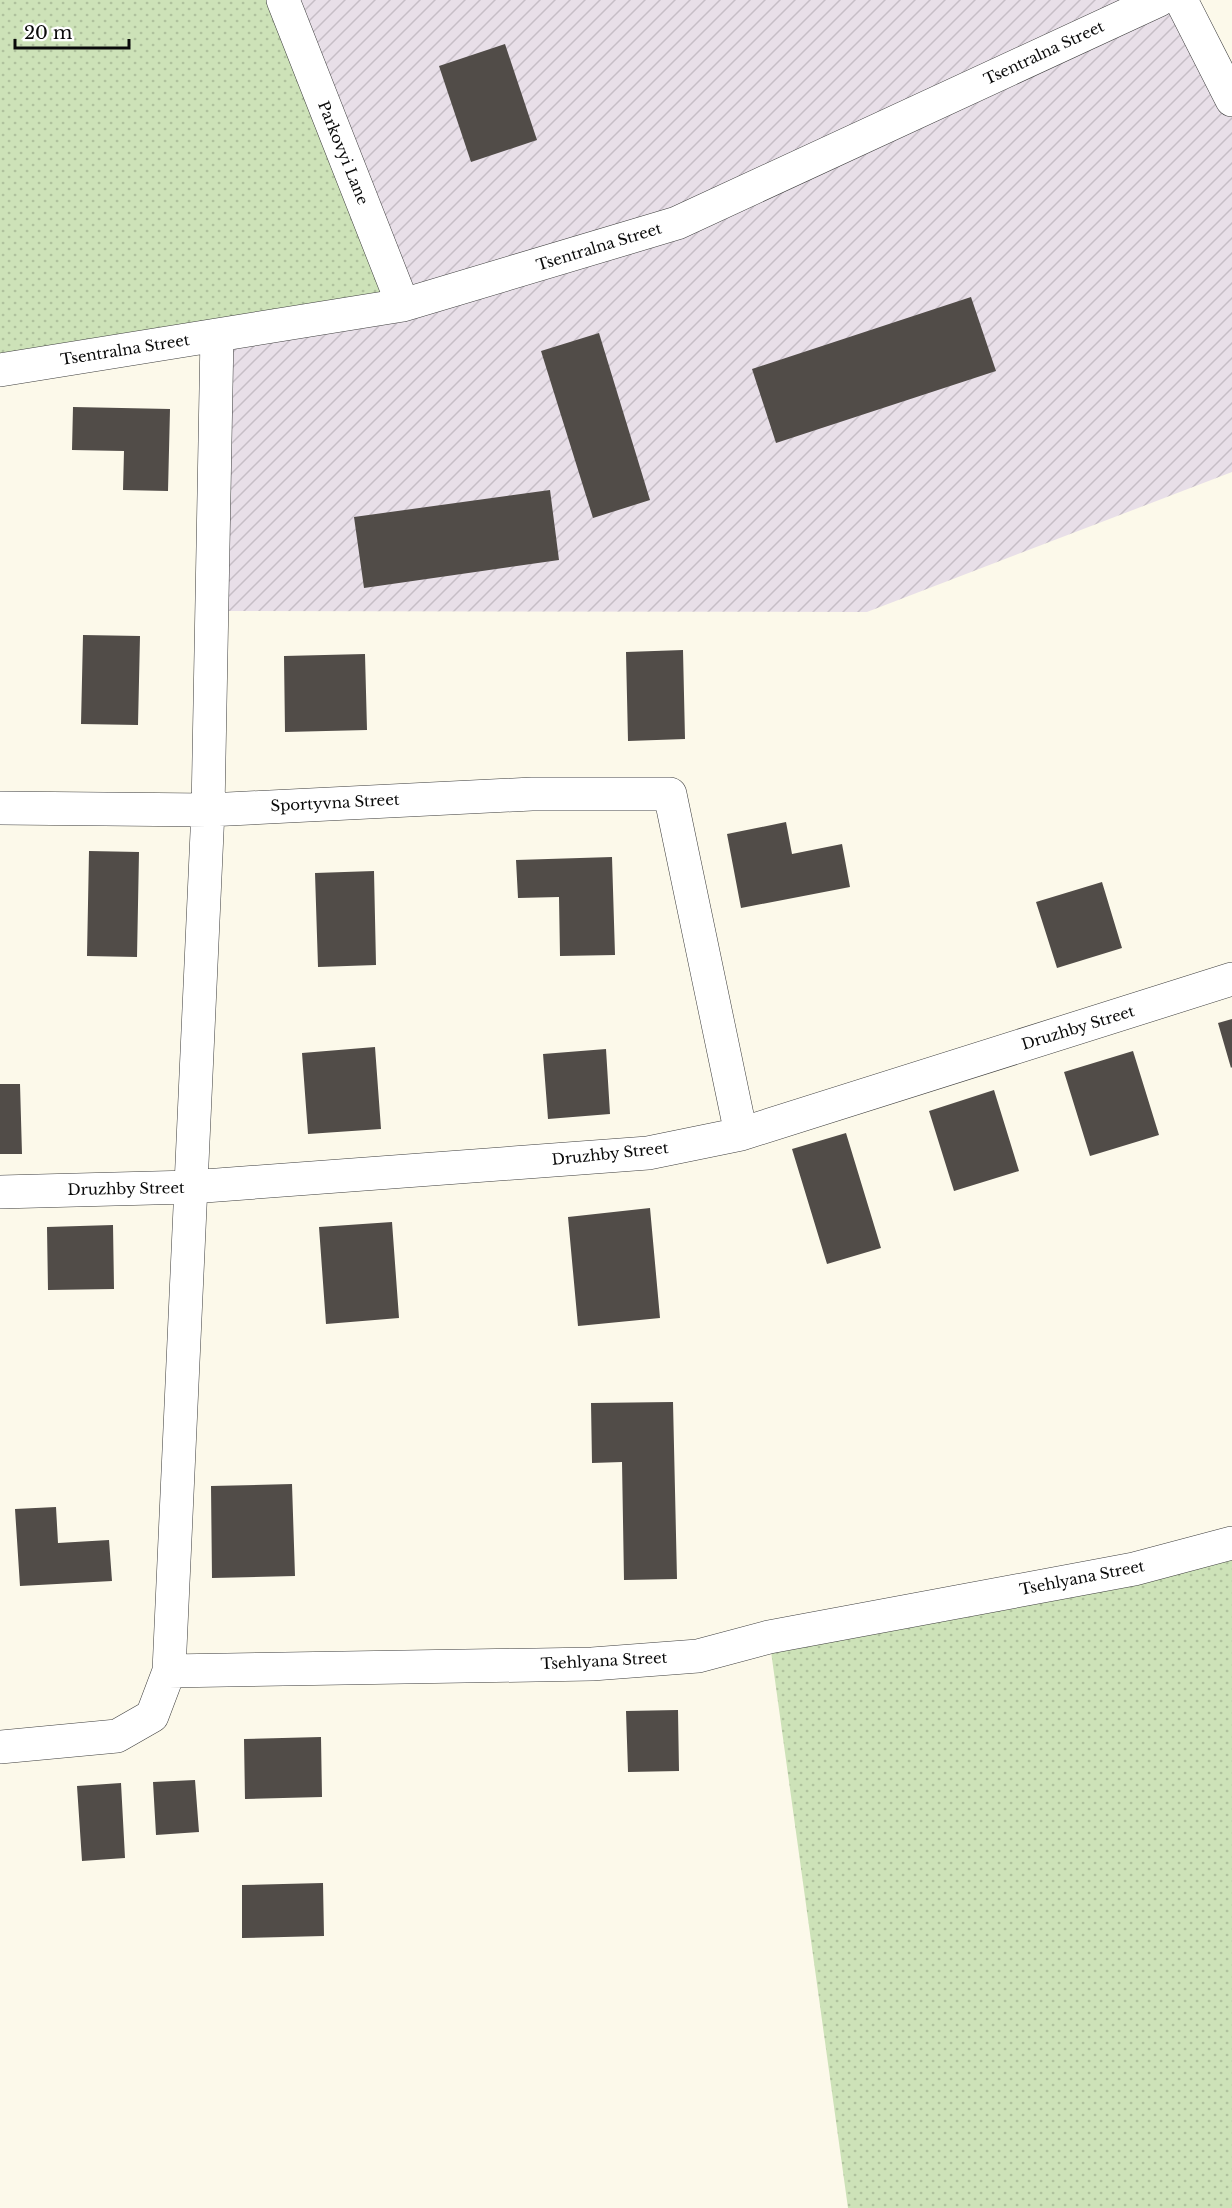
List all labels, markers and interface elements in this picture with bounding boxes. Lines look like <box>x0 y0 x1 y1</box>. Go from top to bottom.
scale bar <box>15 12 129 50</box>
street label: Tsentralna Street <box>981 16 1107 89</box>
text: 20 m <box>24 22 72 44</box>
street label: Parkovyi Lane <box>314 98 373 207</box>
street label: Tsentralna Street <box>534 218 664 275</box>
street label: Tsentralna Street <box>59 330 191 369</box>
street label: Sportyvna Street <box>270 790 400 815</box>
street label: Druzhby Street <box>1019 1001 1137 1054</box>
street label: Druzhby Street <box>551 1138 670 1169</box>
street label: Druzhby Street <box>67 1178 185 1199</box>
street label: Tsehlyana Street <box>1018 1556 1146 1599</box>
street label: Tsehlyana Street <box>540 1648 668 1673</box>

